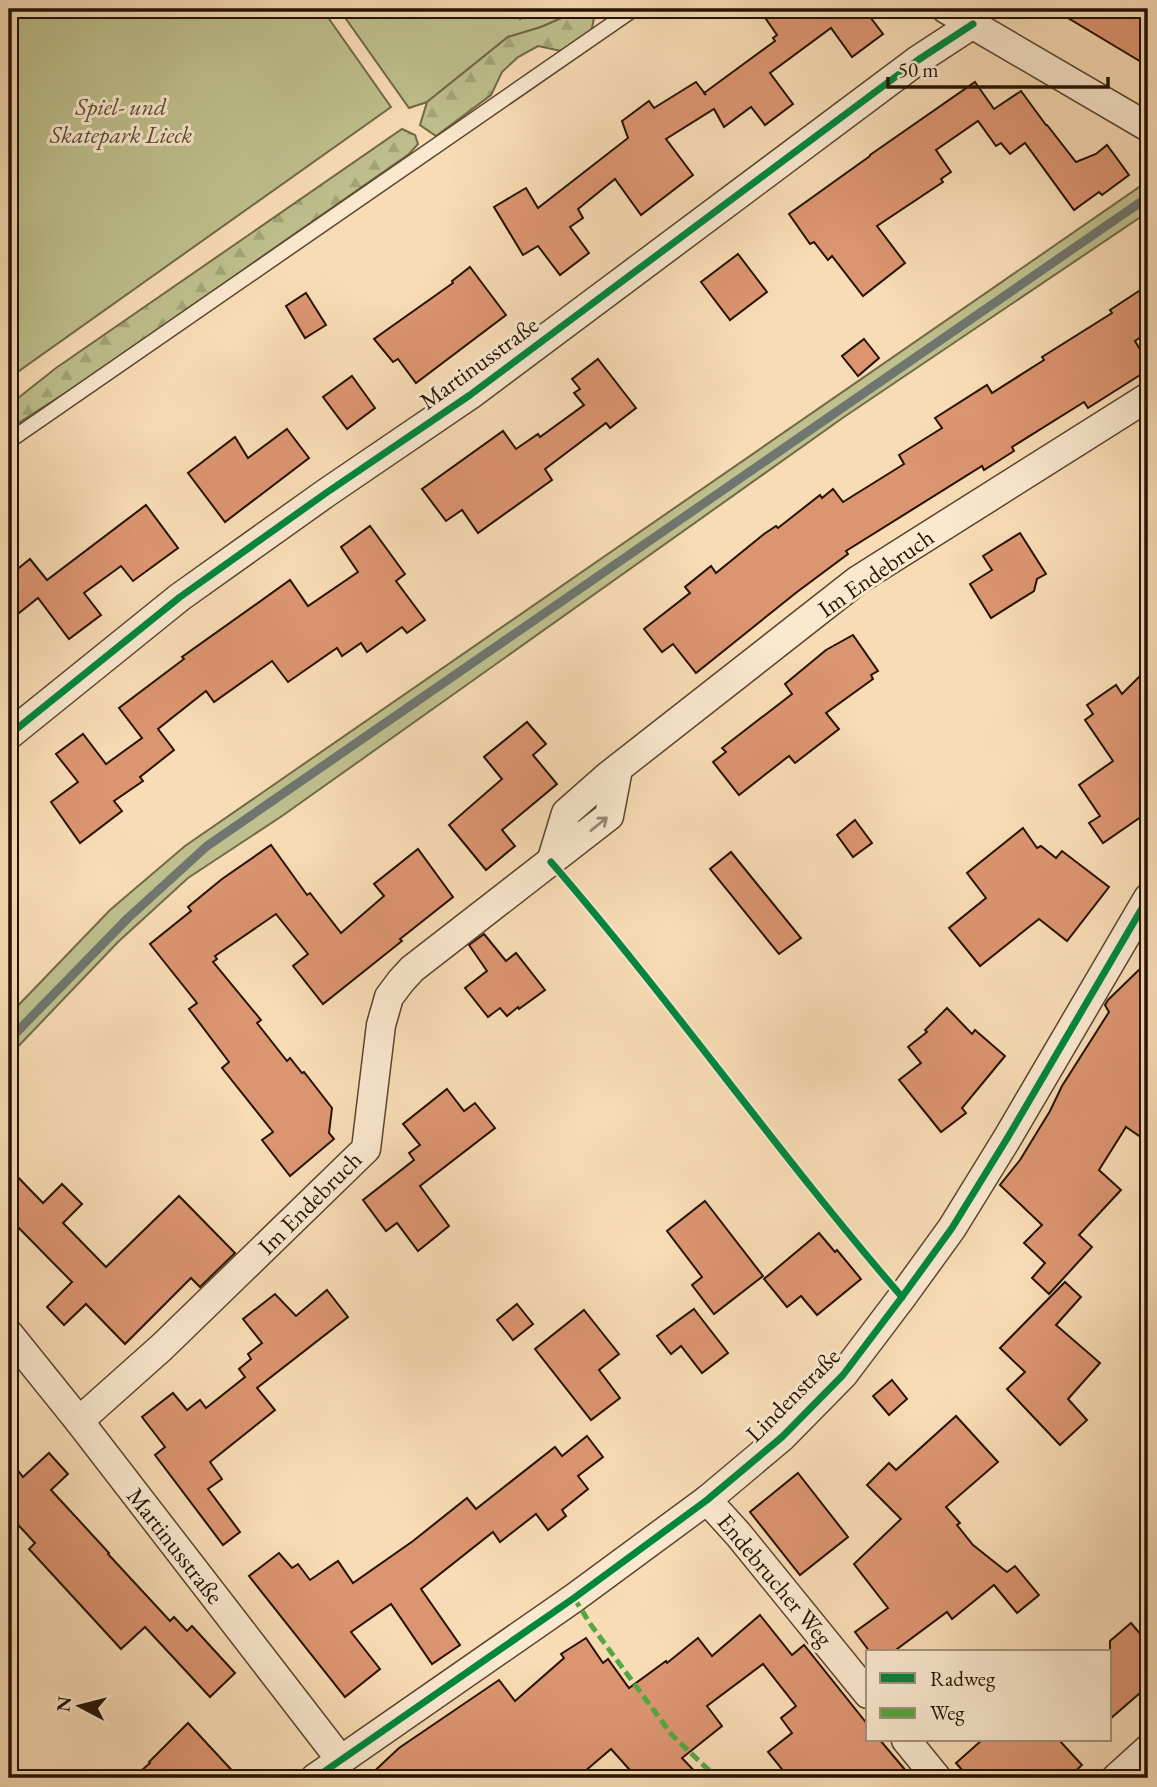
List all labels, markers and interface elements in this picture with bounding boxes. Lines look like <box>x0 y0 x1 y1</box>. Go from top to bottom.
scale bar <box>888 46 1108 90</box>
text: 50 m <box>898 56 939 83</box>
park label: Spiel- und Skatepark Lieck <box>49 91 192 150</box>
street label: Martinusstraße <box>413 309 544 416</box>
street label: Im Endebruch <box>812 521 940 624</box>
one-way arrow <box>590 816 608 832</box>
street label: Im Endebruch <box>251 1144 368 1261</box>
street label: Lindenstraße <box>739 1341 846 1448</box>
street label: Martinusstraße <box>120 1481 231 1610</box>
street label: Endebrucher Weg <box>711 1507 840 1653</box>
legend <box>866 1650 1112 1742</box>
text: Radweg <box>930 1665 996 1692</box>
north arrow <box>46 1672 116 1742</box>
text: N <box>50 1694 77 1713</box>
text: Weg <box>930 1699 965 1726</box>

